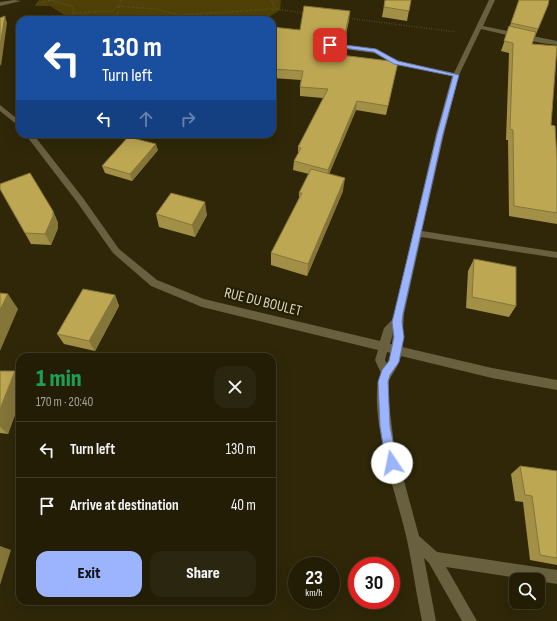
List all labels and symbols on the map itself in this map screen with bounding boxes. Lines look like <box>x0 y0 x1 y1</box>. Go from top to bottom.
pin <box>313 28 347 62</box>
street label: RUE DU BOULET <box>222 283 304 321</box>
position arrow <box>371 442 413 484</box>
speed limit sign: 30 <box>348 557 400 609</box>

